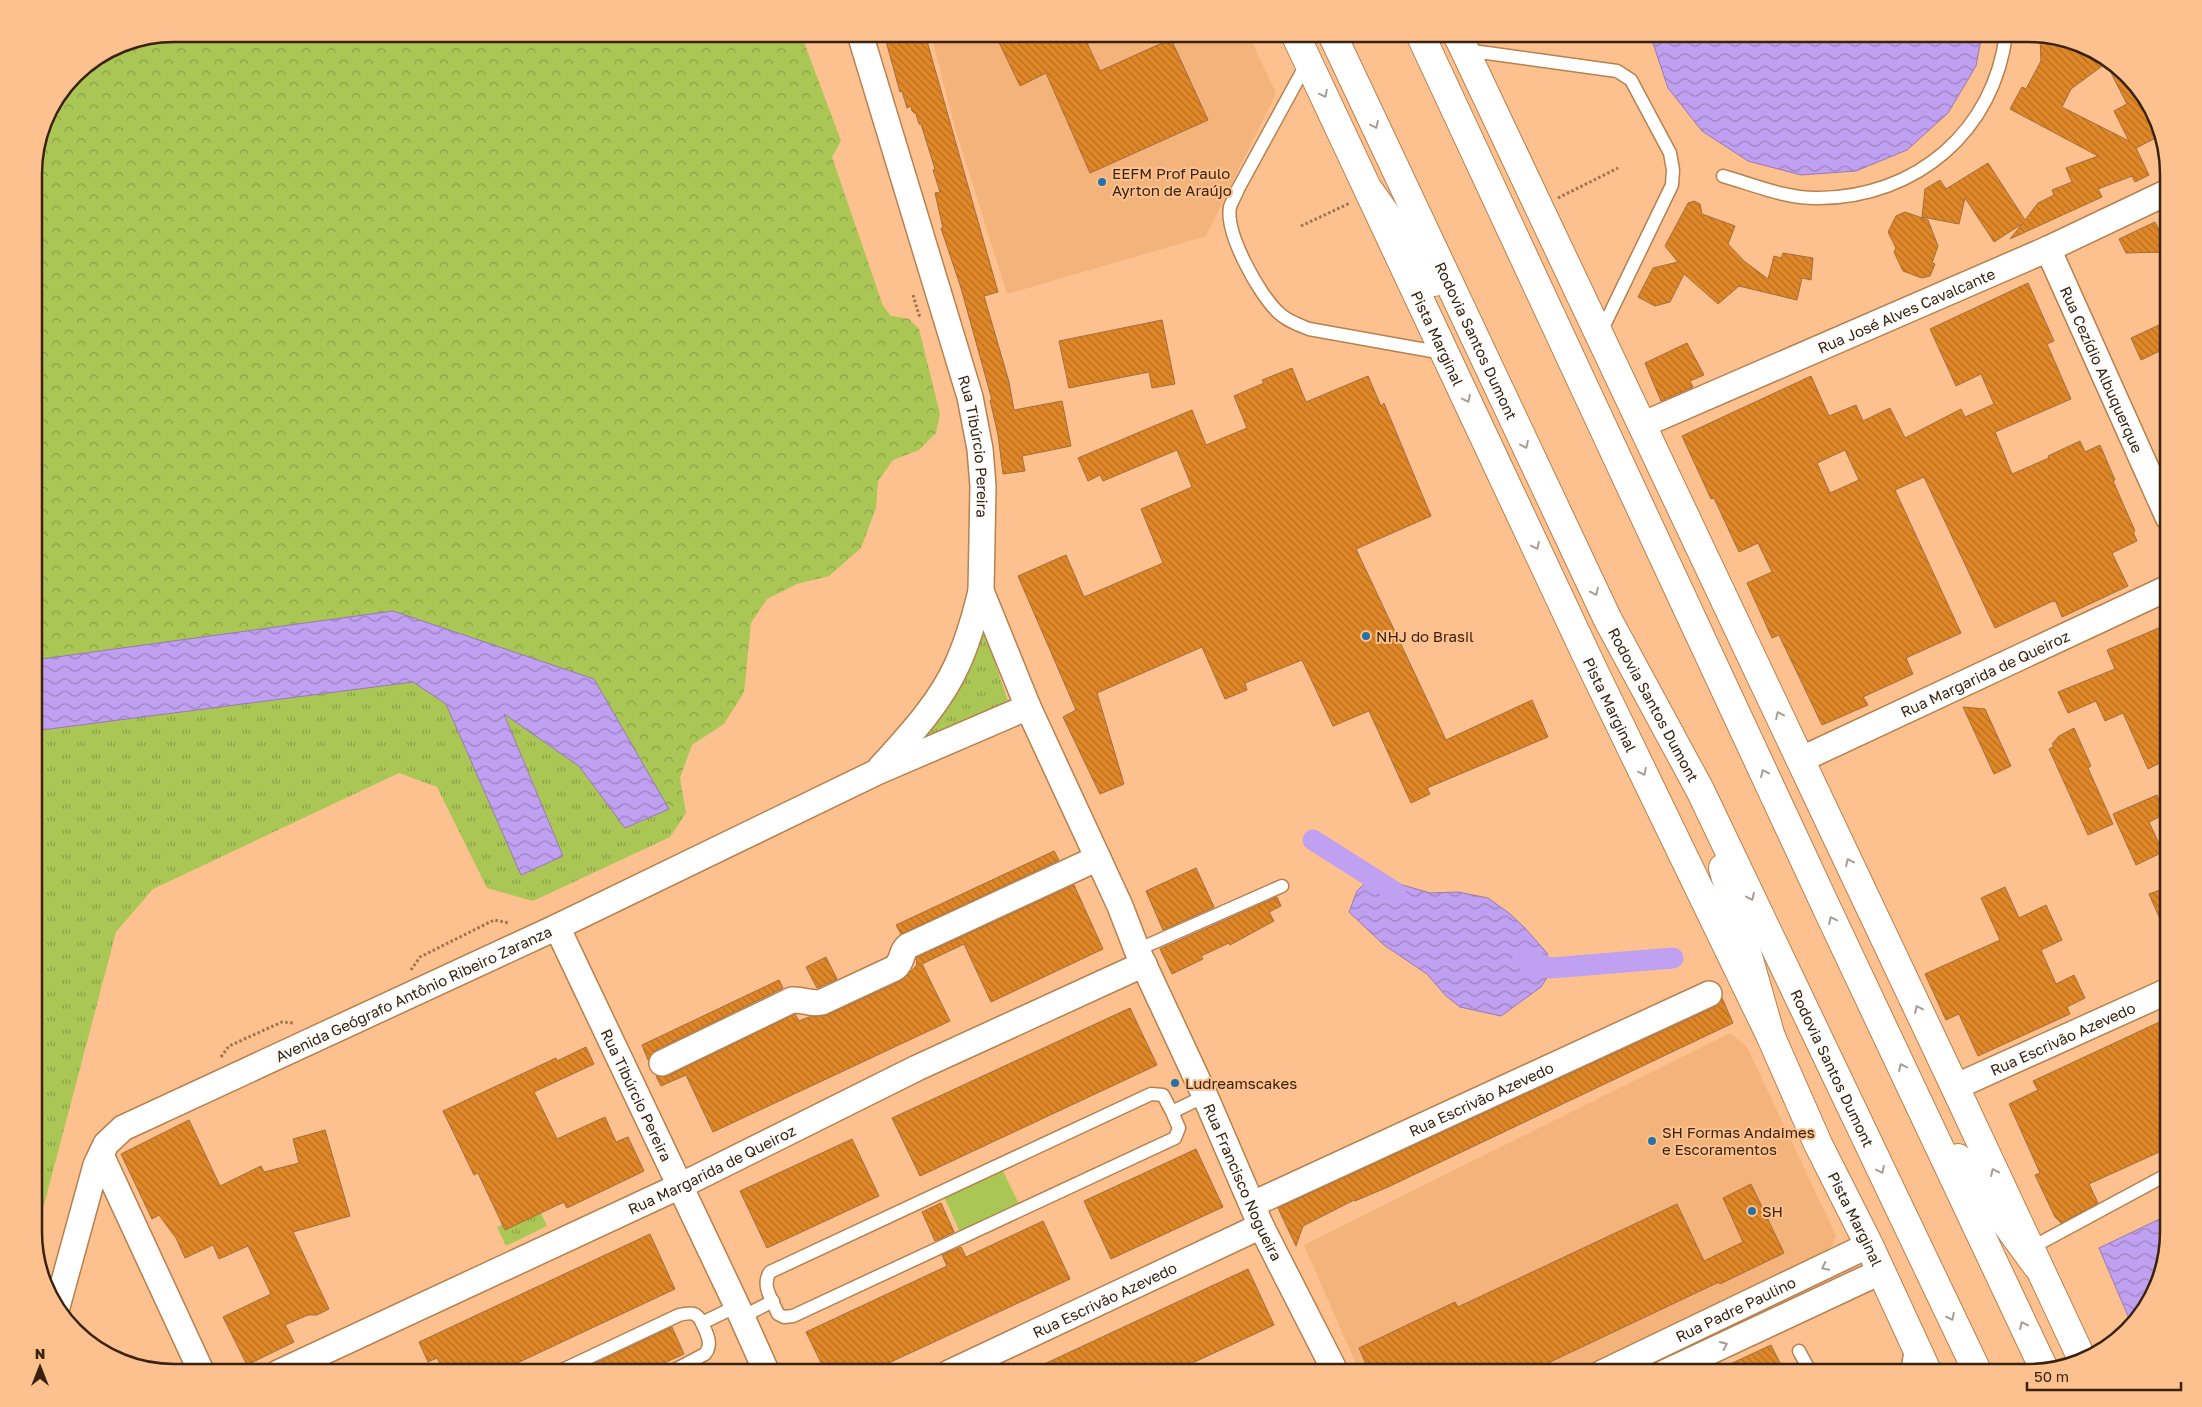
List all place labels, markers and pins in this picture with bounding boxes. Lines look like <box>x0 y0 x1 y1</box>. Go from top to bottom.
place label: EEFM Prof Paulo Ayrton de Araújo <box>1112 164 1232 199</box>
marker: EEFM Prof Paulo Ayrton de Araújo <box>1096 176 1108 188</box>
place label: NHJ do Brasil <box>1376 627 1474 645</box>
marker: NHJ do Brasil <box>1360 630 1372 642</box>
place label: Ludreamscakes <box>1185 1074 1297 1092</box>
marker: Ludreamscakes <box>1169 1077 1181 1089</box>
place label: SH Formas Andaimes e Escoramentos <box>1662 1123 1815 1158</box>
marker: SH Formas Andaimes e Escoramentos <box>1646 1135 1658 1147</box>
place label: SH <box>1762 1202 1783 1220</box>
marker: SH <box>1746 1205 1758 1217</box>

